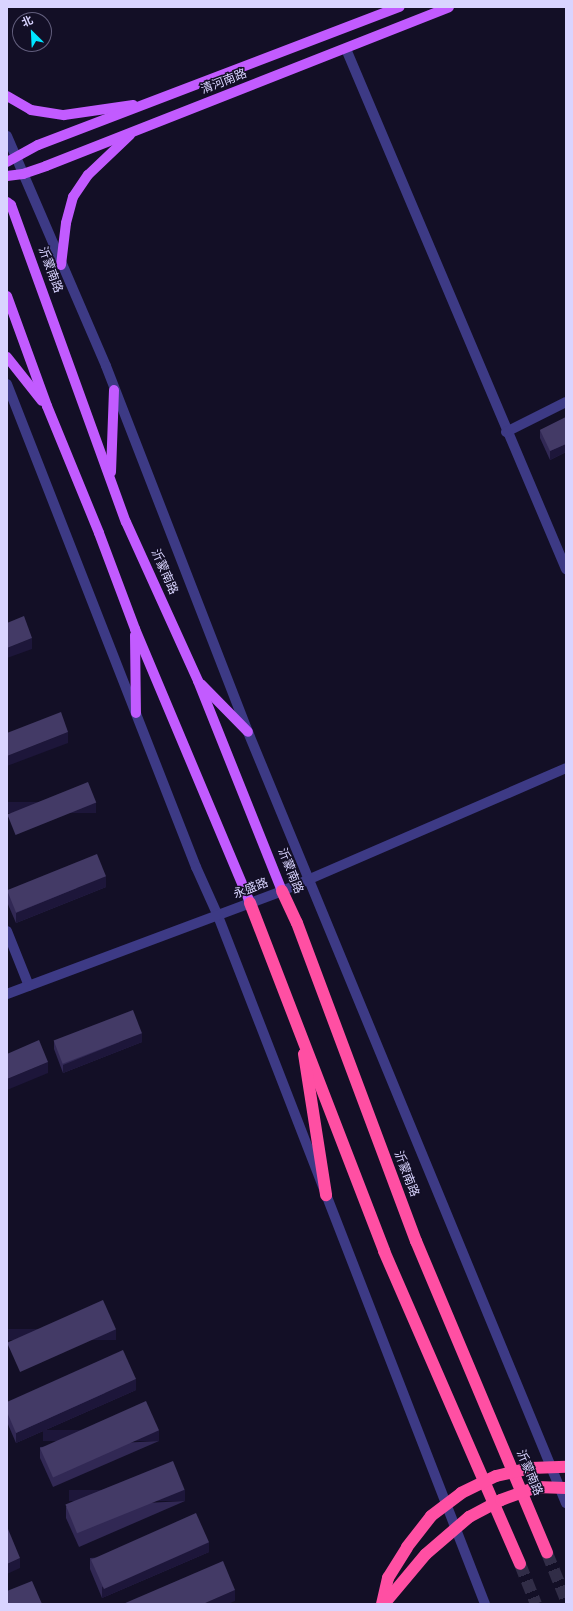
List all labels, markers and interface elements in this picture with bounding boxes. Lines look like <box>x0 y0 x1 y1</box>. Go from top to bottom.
north arrow <box>12 12 52 52</box>
text: 北 <box>20 13 35 30</box>
street label: 清河南路 <box>199 67 249 97</box>
street label: 沂蒙南路 <box>35 245 65 295</box>
street label: 沂蒙南路 <box>148 547 180 597</box>
street label: 沂蒙南路 <box>274 846 306 896</box>
street label: 永盛路 <box>232 876 270 902</box>
street label: 沂蒙南路 <box>391 1149 421 1199</box>
street label: 沂蒙南路 <box>513 1448 545 1498</box>

